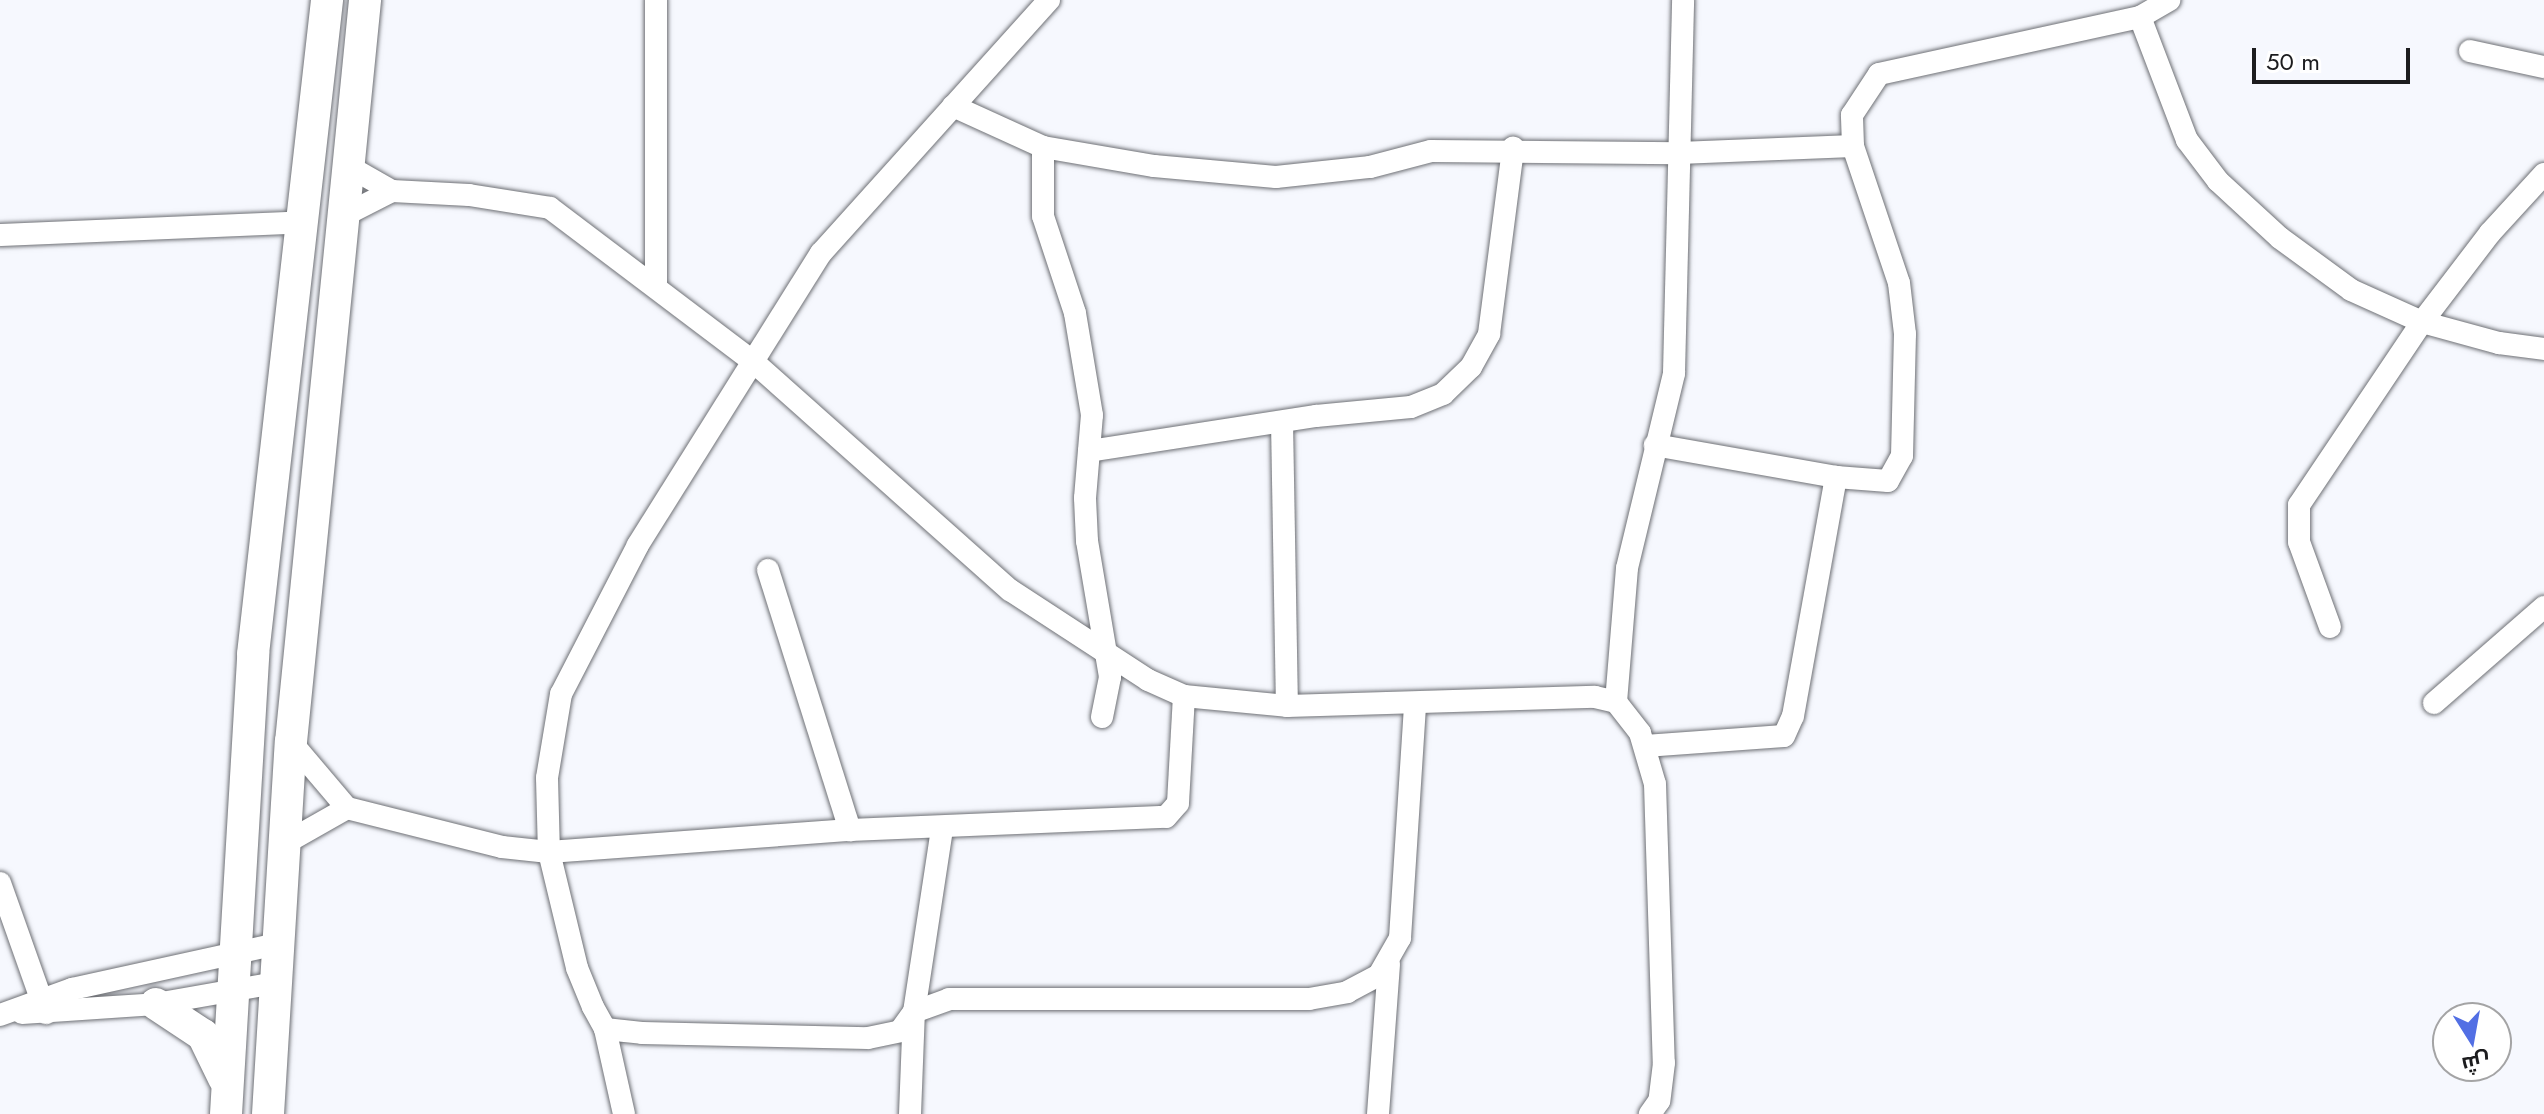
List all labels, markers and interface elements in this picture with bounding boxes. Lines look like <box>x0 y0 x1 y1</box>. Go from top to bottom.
scale bar <box>2256 32 2414 82</box>
text: 50 m <box>2266 44 2320 79</box>
north arrow <box>2432 1002 2512 1082</box>
text: ش <box>2459 1045 2493 1082</box>

